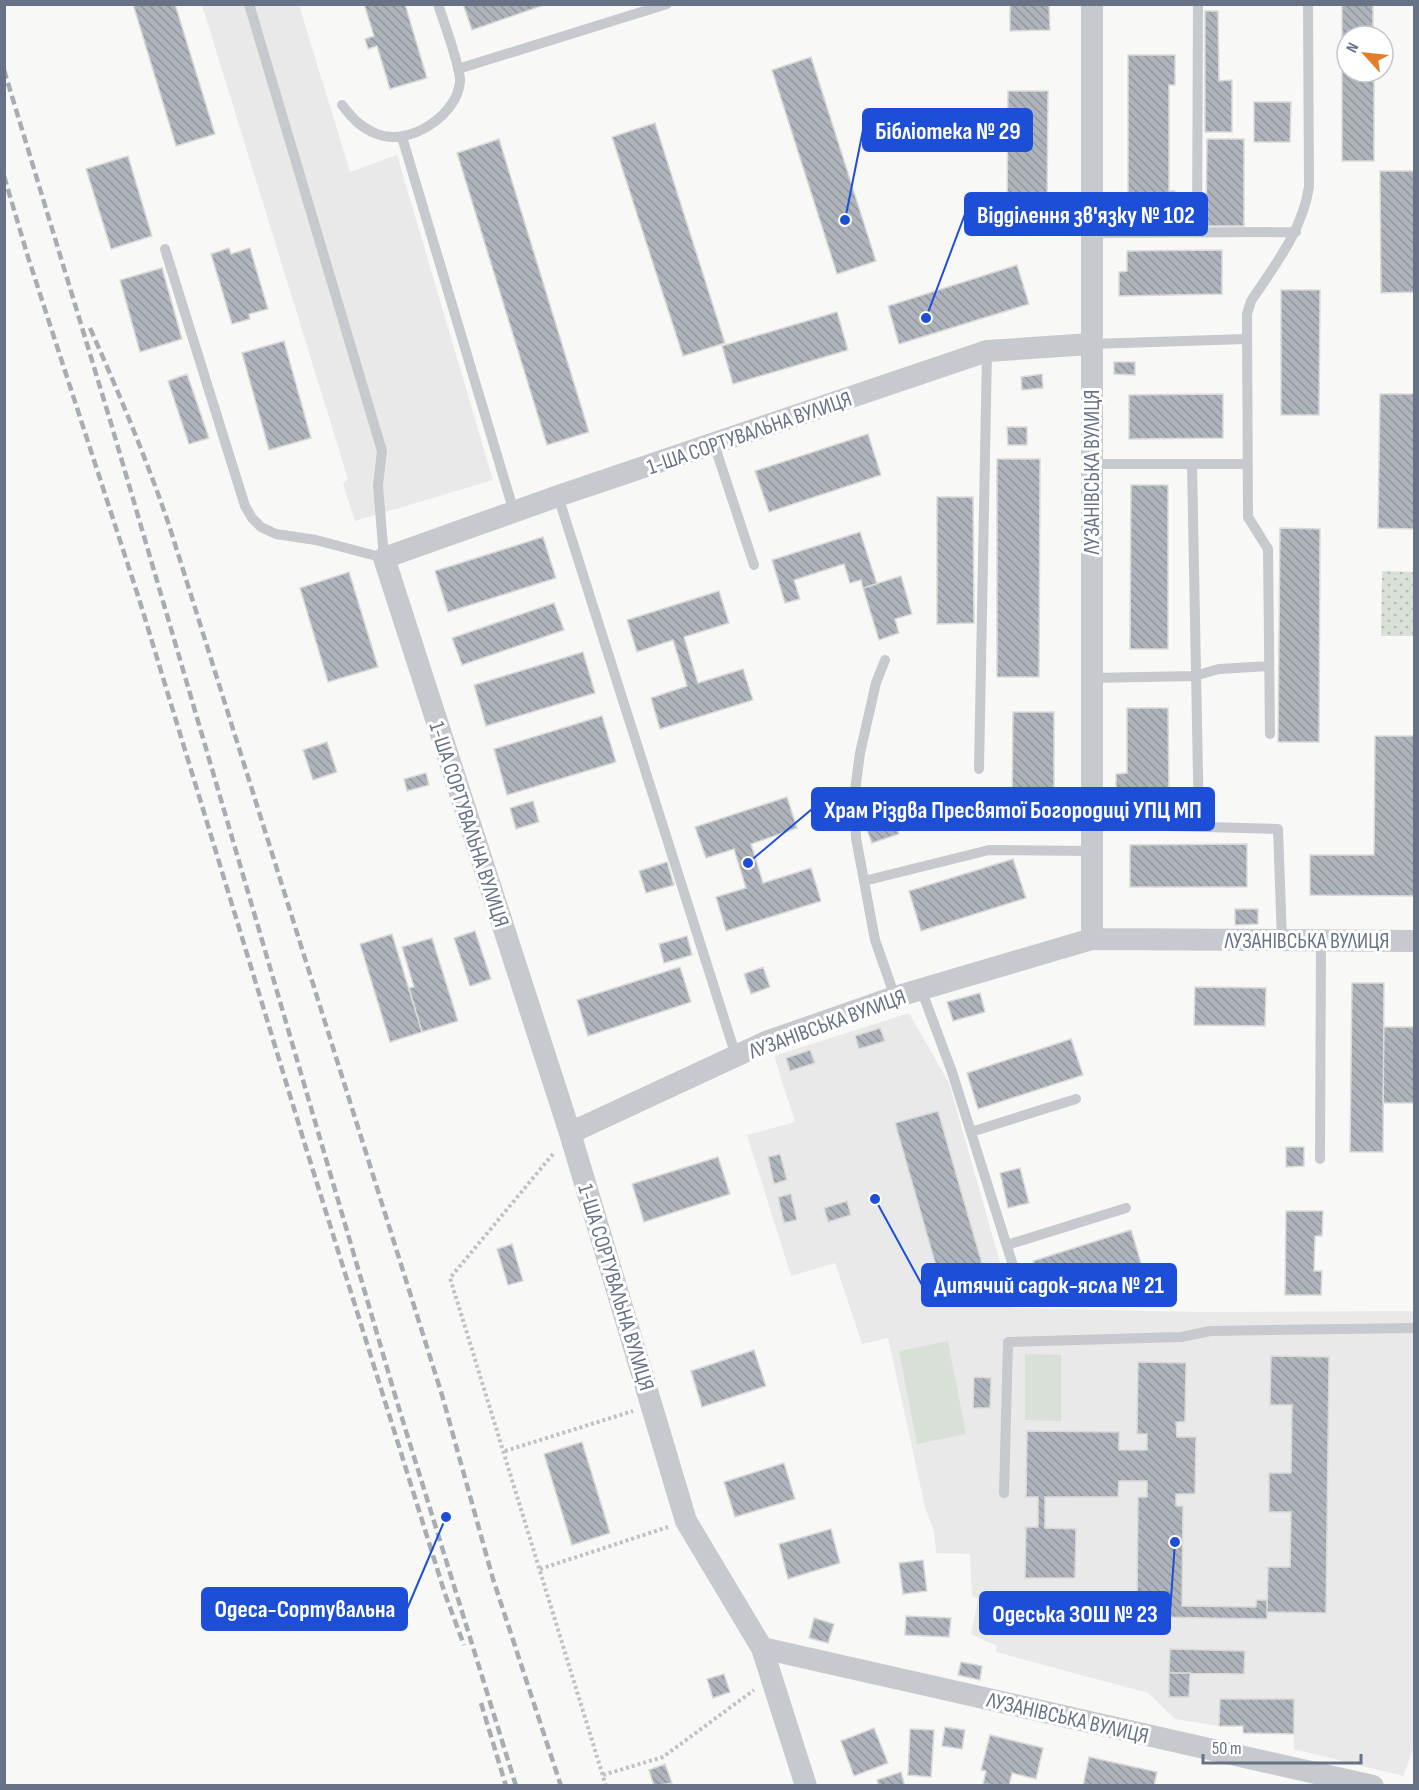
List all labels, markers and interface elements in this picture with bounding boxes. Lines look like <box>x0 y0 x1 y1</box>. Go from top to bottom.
north arrow <box>1335 24 1395 84</box>
text: N <box>1343 40 1363 56</box>
callout: Бібліотека № 29 <box>863 109 1032 151</box>
text: Бібліотека № 29 <box>875 117 1021 146</box>
callout: Відділення зв'язку № 102 <box>965 193 1207 235</box>
text: Відділення зв'язку № 102 <box>977 201 1195 230</box>
street label: 1-ША СОРТУВАЛЬНА ВУЛИЦЯ <box>644 386 855 481</box>
street label: ЛУЗАНІВСЬКА ВУЛИЦЯ <box>1079 389 1106 556</box>
street label: 1-ША СОРТУВАЛЬНА ВУЛИЦЯ <box>423 718 515 931</box>
callout: Храм Різдва Пресвятої Богородиці УПЦ МП <box>812 788 1214 830</box>
text: Храм Різдва Пресвятої Богородиці УПЦ МП <box>823 796 1202 825</box>
street label: ЛУЗАНІВСЬКА ВУЛИЦЯ <box>1223 928 1390 955</box>
street label: ЛУЗАНІВСЬКА ВУЛИЦЯ <box>744 984 910 1066</box>
street label: 1-ША СОРТУВАЛЬНА ВУЛИЦЯ <box>571 1181 660 1394</box>
callout: Дитячий садок-ясла № 21 <box>922 1264 1176 1306</box>
text: Дитячий садок-ясла № 21 <box>934 1271 1165 1300</box>
callout: Одеса-Сортувальна <box>202 1588 407 1630</box>
callout: Одеська ЗОШ № 23 <box>980 1592 1170 1634</box>
text: Одеса-Сортувальна <box>215 1595 395 1624</box>
text: Одеська ЗОШ № 23 <box>992 1600 1158 1629</box>
street label: ЛУЗАНІВСЬКА ВУЛИЦЯ <box>983 1687 1151 1750</box>
scale bar <box>1203 1727 1360 1765</box>
text: 50 m <box>1212 1738 1242 1759</box>

